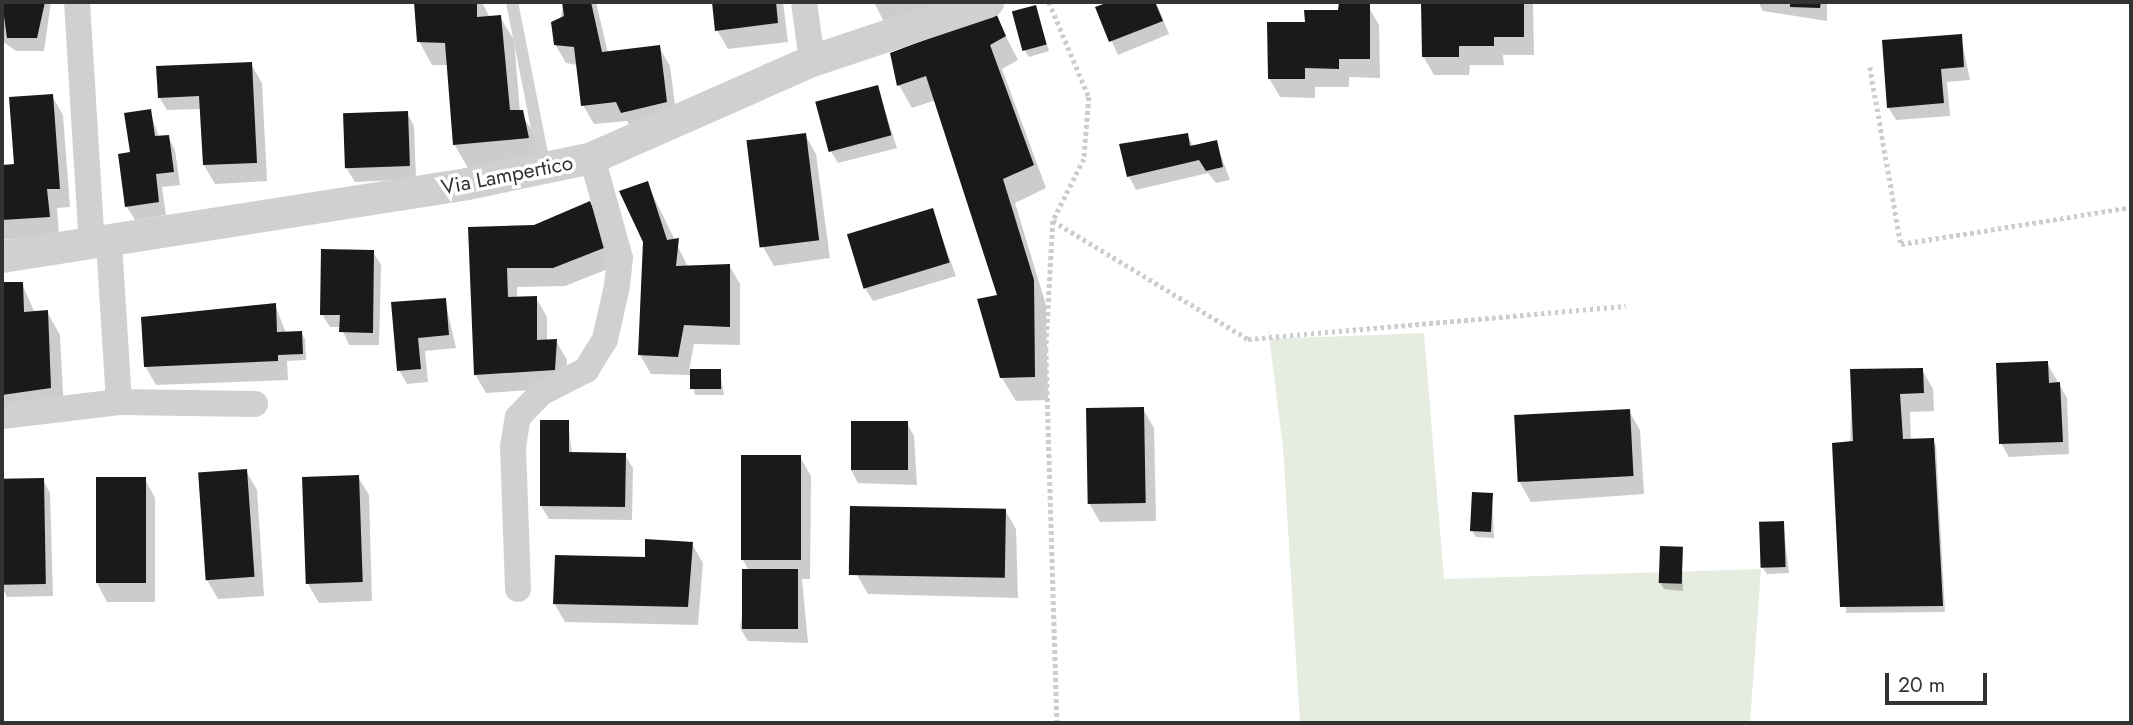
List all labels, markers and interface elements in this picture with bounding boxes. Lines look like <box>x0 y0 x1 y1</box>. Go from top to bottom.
street label: Via Lampertico <box>439 150 575 200</box>
scale bar <box>1888 658 1990 702</box>
text: 20 m <box>1898 670 1945 700</box>

